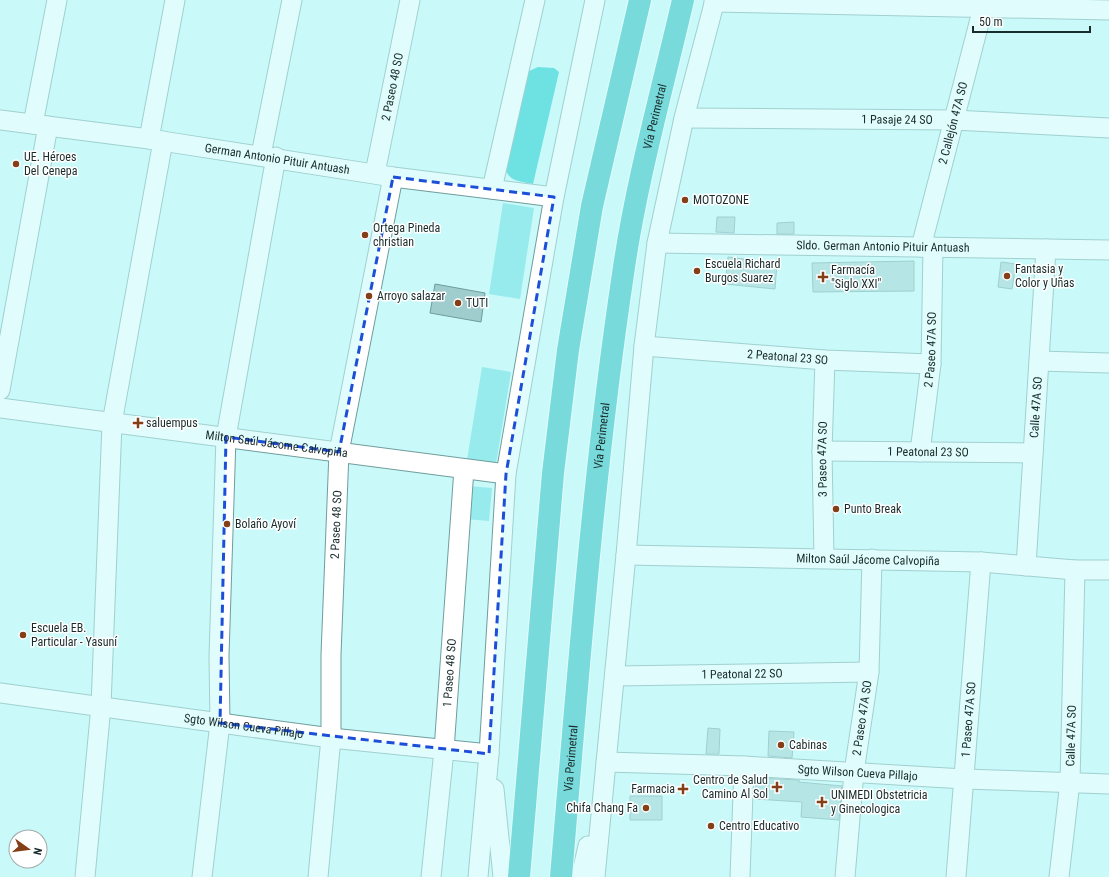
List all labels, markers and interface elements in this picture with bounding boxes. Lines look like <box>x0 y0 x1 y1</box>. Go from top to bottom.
scale bar <box>973 8 1090 34</box>
text: 50 m <box>979 15 1003 29</box>
street label: 2 Paseo 48 SO <box>379 52 406 122</box>
street label: 2 Callejón 47A SO <box>936 80 971 166</box>
street label: Vía Perimetral <box>640 82 670 151</box>
street label: 1 Pasaje 24 SO <box>861 112 933 127</box>
street label: German Antonio Pituir Antuash <box>204 141 351 177</box>
place label: UE. Héroes Del Cenepa <box>24 150 78 178</box>
marker: UE. Héroes Del Cenepa <box>11 159 21 169</box>
place label: MOTOZONE <box>693 193 749 207</box>
marker: MOTOZONE <box>680 195 690 205</box>
place label: Ortega Pineda christian <box>373 221 441 249</box>
marker: Ortega Pineda christian <box>360 230 370 240</box>
street label: Sldo. German Antonio Pituir Antuash <box>796 238 970 255</box>
place label: Escuela Richard Burgos Suarez <box>705 257 780 285</box>
place label: Fantasia y Color y Uñas <box>1015 262 1075 290</box>
place label: Farmacía "Siglo XXI" <box>831 263 882 291</box>
marker: Escuela Richard Burgos Suarez <box>692 266 702 276</box>
marker: Fantasia y Color y Uñas <box>1002 271 1012 281</box>
marker: Farmacía "Siglo XXI" <box>818 272 828 282</box>
place label: Arroyo salazar <box>377 289 445 303</box>
marker: Arroyo salazar <box>364 291 374 301</box>
place label: TUTI <box>466 296 488 310</box>
marker: TUTI <box>453 298 463 308</box>
street label: 2 Paseo 47A SO <box>921 312 939 388</box>
street label: 2 Peatonal 23 SO <box>746 347 829 367</box>
street label: Calle 47A SO <box>1027 376 1045 438</box>
street label: Vía Perimetral <box>591 402 613 470</box>
place label: saluempus <box>146 416 198 430</box>
marker: saluempus <box>133 418 143 428</box>
street label: 3 Paseo 47A SO <box>815 421 830 497</box>
street label: Milton Saúl Jácome Calvopiña <box>205 428 349 460</box>
street label: 1 Peatonal 23 SO <box>887 445 969 459</box>
street label: 2 Paseo 48 SO <box>328 490 344 559</box>
place label: Punto Break <box>844 502 902 516</box>
marker: Punto Break <box>831 504 841 514</box>
place label: Bolaño Ayoví <box>235 517 297 531</box>
marker: Bolaño Ayoví <box>222 519 232 529</box>
street label: Milton Saúl Jácome Calvopiña <box>796 551 940 568</box>
place label: Escuela EB. Particular - Yasuní <box>31 621 118 649</box>
marker: Escuela EB. Particular - Yasuní <box>18 630 28 640</box>
street label: 1 Paseo 48 SO <box>440 638 459 708</box>
street label: 1 Peatonal 22 SO <box>701 666 783 682</box>
street label: 2 Paseo 47A SO <box>850 679 875 757</box>
street label: 1 Paseo 47A SO <box>959 681 978 758</box>
street label: Calle 47A SO <box>1063 705 1079 767</box>
street label: Sgto Wilson Cueva Pillajo <box>183 711 304 741</box>
street label: Vía Perimetral <box>561 725 581 792</box>
place label: Cabinas <box>789 738 827 752</box>
marker: Cabinas <box>776 740 786 750</box>
street label: Sgto Wilson Cueva Pillajo <box>797 762 918 783</box>
place label: Centro de Salud Camino Al Sol <box>693 773 768 801</box>
marker: Centro de Salud Camino Al Sol <box>771 781 783 793</box>
place label: Farmacia <box>631 782 675 796</box>
marker: Farmacia <box>678 784 688 794</box>
place label: UNIMEDI Obstetricia y Ginecologica <box>831 788 928 816</box>
marker: UNIMEDI Obstetricia y Ginecologica <box>816 796 828 808</box>
place label: Chifa Chang Fa <box>566 801 638 815</box>
marker: Chifa Chang Fa <box>641 803 651 813</box>
place label: Centro Educativo <box>719 819 799 833</box>
marker: Centro Educativo <box>706 821 716 831</box>
north arrow <box>8 829 48 869</box>
text: N <box>30 846 44 856</box>

